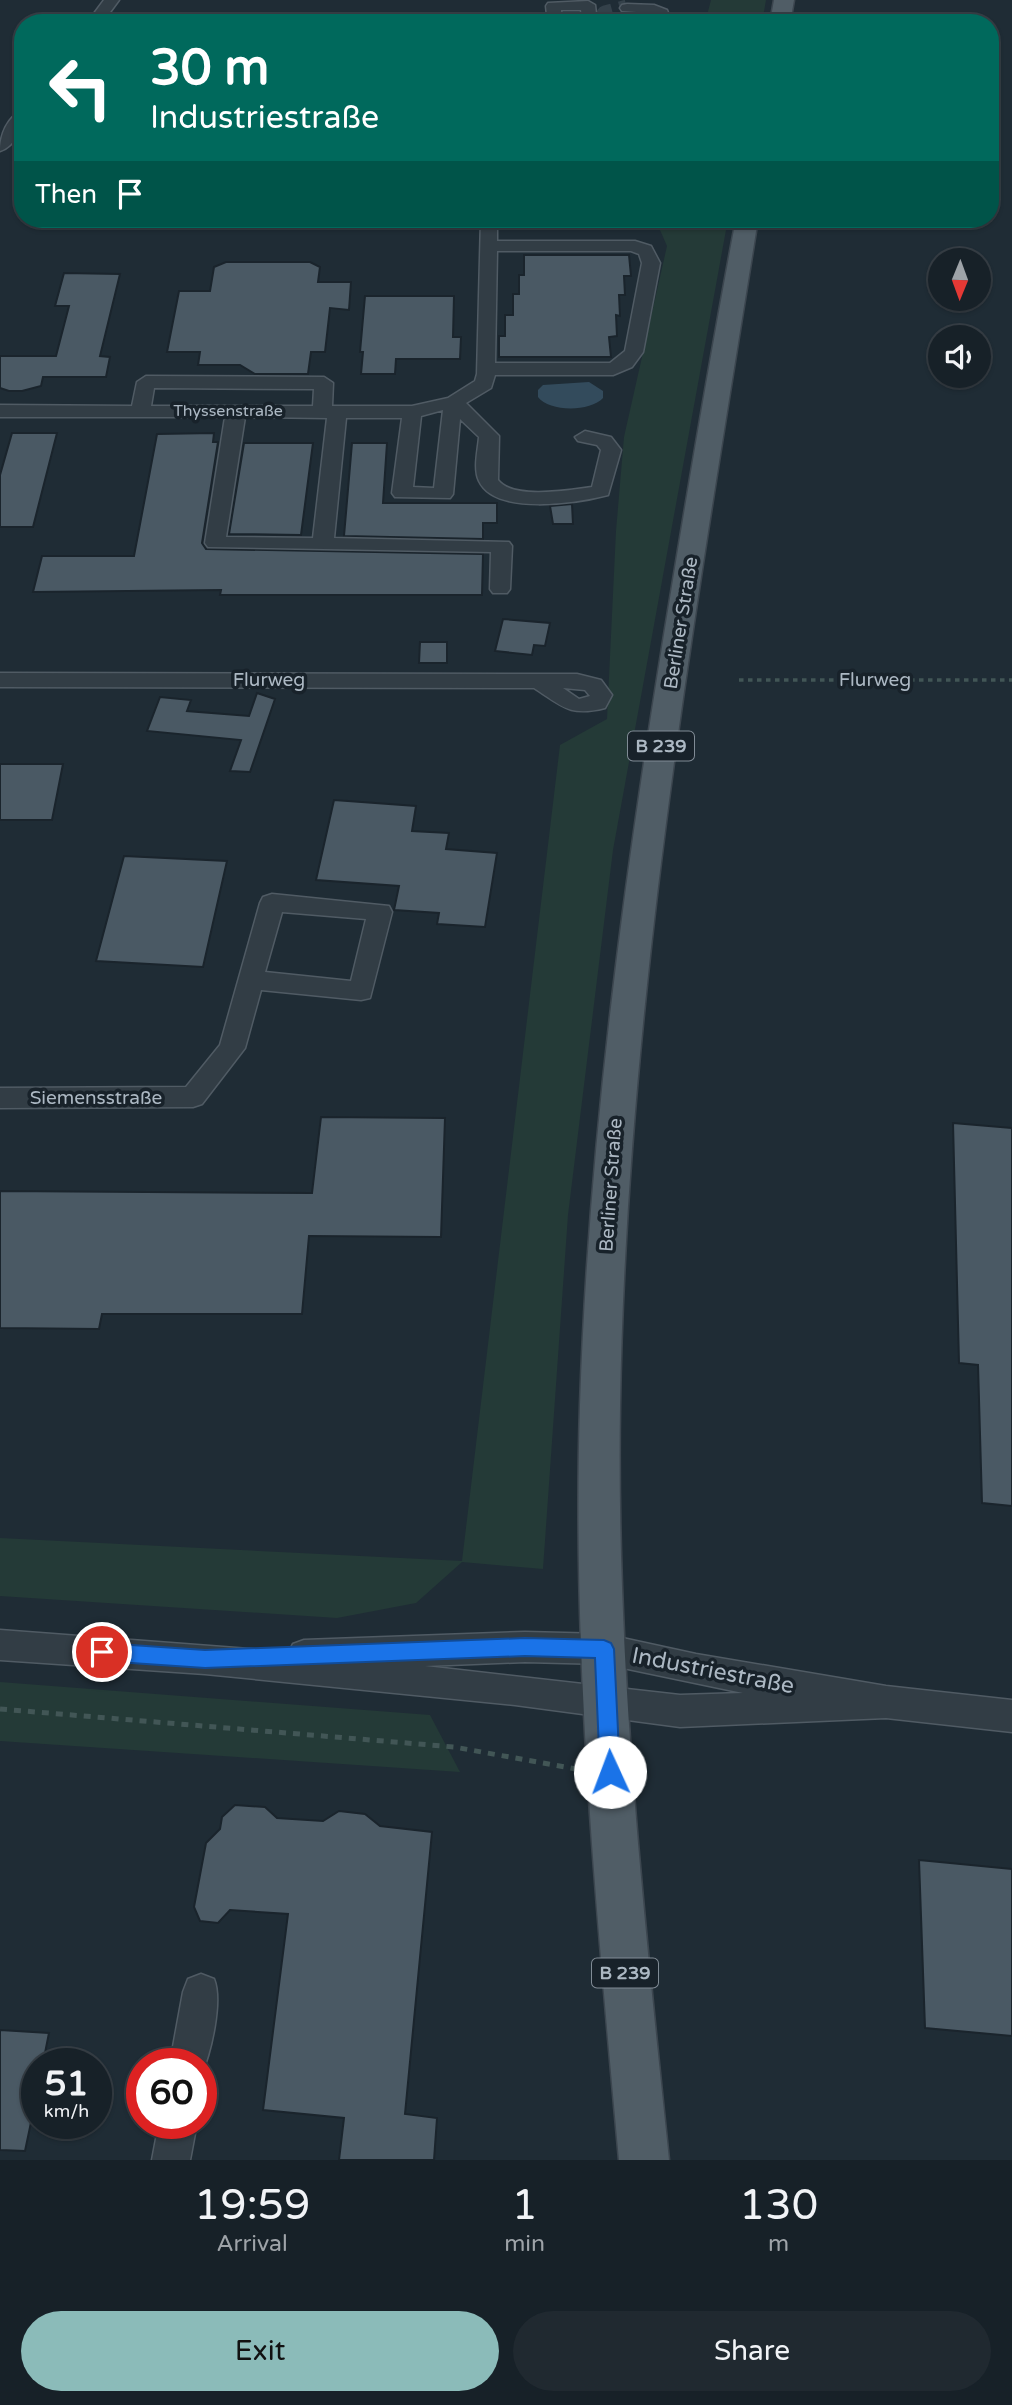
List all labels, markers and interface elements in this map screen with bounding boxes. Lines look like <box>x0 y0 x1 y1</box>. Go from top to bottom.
text: 30 m <box>150 39 269 98</box>
icon: left <box>35 42 126 133</box>
text: Industriestraße <box>150 99 379 137</box>
icon: arrive <box>111 175 149 213</box>
text: Then <box>35 179 97 210</box>
north arrow <box>928 248 990 312</box>
map controls <box>928 248 991 388</box>
button: sound <box>928 325 991 388</box>
street label: Thyssenstraße <box>173 401 283 421</box>
street label: Berliner Straße <box>660 555 702 691</box>
street label: Flurweg <box>233 669 305 691</box>
street label: Flurweg <box>839 669 911 691</box>
road number: B 239 <box>628 732 694 760</box>
street label: Siemensstraße <box>30 1087 162 1109</box>
street label: Berliner Straße <box>595 1117 627 1253</box>
pin <box>72 1622 132 1682</box>
icon: arrive <box>83 1633 121 1671</box>
street label: Industriestraße <box>630 1642 796 1700</box>
position arrow <box>573 1735 647 1809</box>
road number: B 239 <box>592 1958 658 1987</box>
speed limit sign: 60 <box>126 2048 217 2139</box>
text: 51 <box>45 2063 88 2105</box>
text: km/h <box>44 2100 89 2122</box>
text: 19:59 <box>194 2180 310 2231</box>
text: 1 <box>511 2180 538 2231</box>
text: 130 <box>739 2180 818 2231</box>
text: Arrival <box>217 2230 288 2258</box>
text: min <box>504 2230 545 2258</box>
text: m <box>768 2230 789 2258</box>
button: Exit <box>21 2311 499 2391</box>
button: Share <box>513 2311 991 2391</box>

